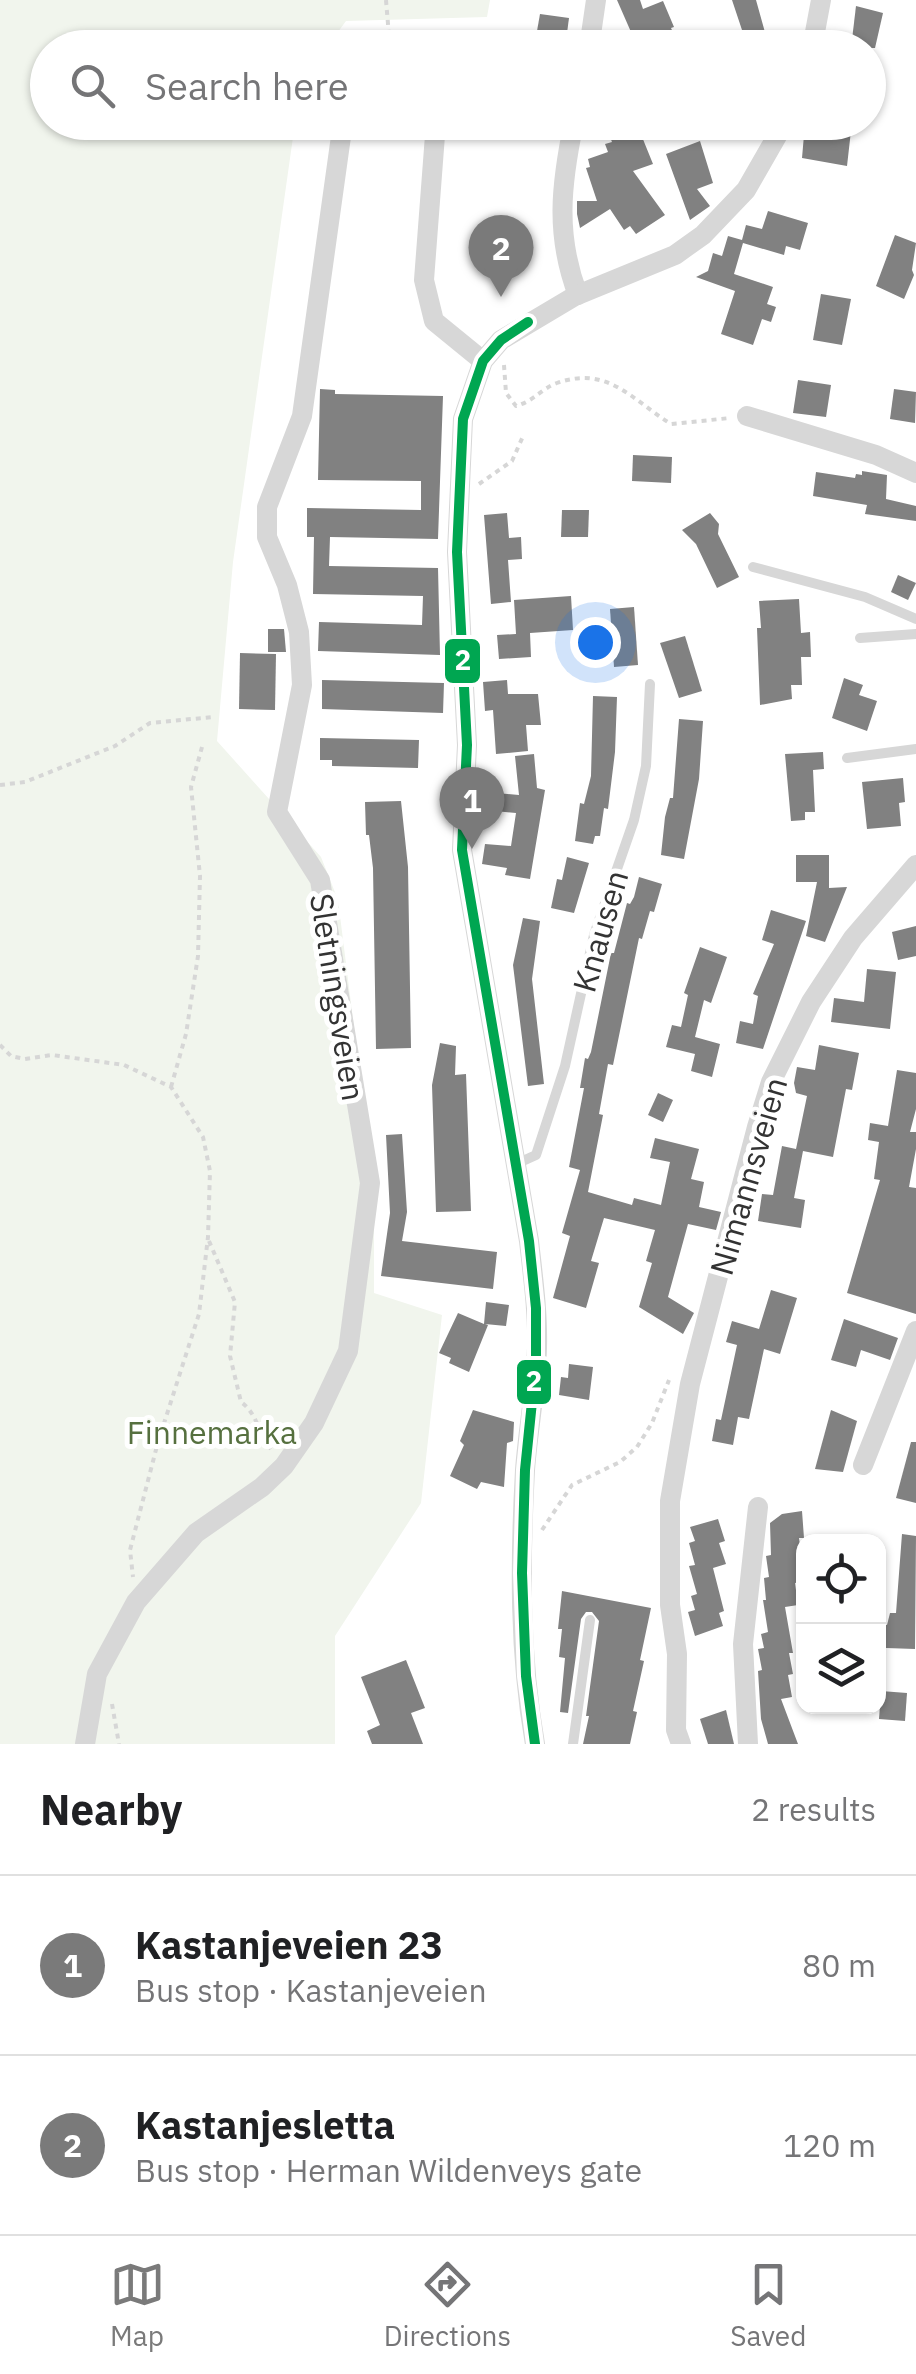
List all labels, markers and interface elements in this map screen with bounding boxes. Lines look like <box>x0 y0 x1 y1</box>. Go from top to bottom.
search box <box>30 30 886 140</box>
icon: search <box>65 58 120 113</box>
text: Search here <box>145 61 349 110</box>
pin: 2 <box>468 214 534 297</box>
your location <box>570 617 621 668</box>
line badge: 2 <box>443 637 482 685</box>
text: 2 <box>455 641 471 678</box>
pin: 1 <box>440 766 504 849</box>
street label: Knausen <box>563 865 637 997</box>
street label: Sletningsveien <box>301 890 375 1104</box>
street label: Nimannsveien <box>700 1072 796 1280</box>
line badge: 2 <box>515 1358 553 1406</box>
text: 2 <box>526 1362 542 1399</box>
park label: Finnemarka <box>127 1411 297 1453</box>
map controls <box>796 1534 886 1714</box>
button: locate <box>796 1534 886 1624</box>
button: layers <box>796 1624 886 1714</box>
text: Nearby <box>40 1782 182 1837</box>
text: 2 results <box>751 1788 876 1830</box>
text: Kastanjeveien 23 <box>135 1920 443 1969</box>
text: 1 <box>63 1944 82 1986</box>
text: 80 m <box>802 1944 876 1986</box>
text: Bus stop · Kastanjeveien <box>135 1969 487 2011</box>
text: Kastanjesletta <box>135 2100 395 2149</box>
text: 2 <box>63 2124 82 2166</box>
text: 120 m <box>783 2124 876 2166</box>
text: Bus stop · Herman Wildenveys gate <box>135 2149 642 2191</box>
tab: Map <box>110 2257 165 2354</box>
tab: Directions <box>384 2257 511 2354</box>
tab: Saved <box>730 2257 806 2354</box>

